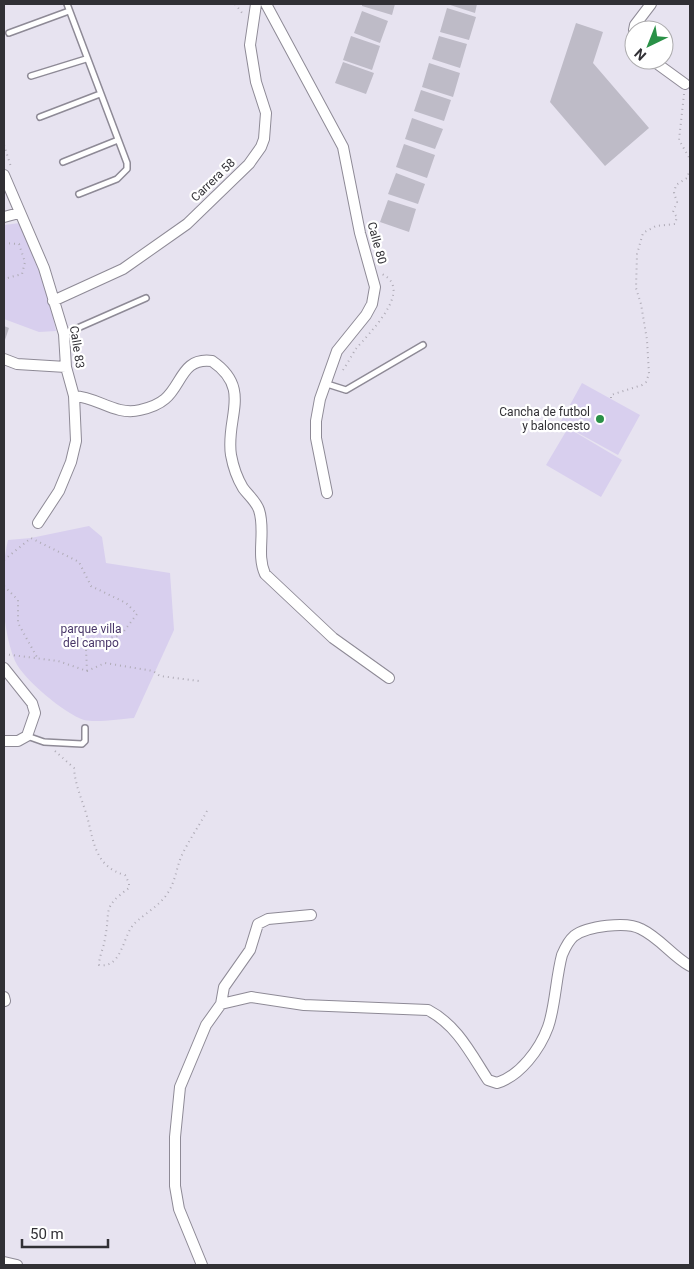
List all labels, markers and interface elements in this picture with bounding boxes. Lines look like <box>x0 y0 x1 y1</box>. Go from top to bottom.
north arrow <box>624 20 674 70</box>
text: N <box>631 45 649 64</box>
street label: Carrera 58 <box>188 155 238 204</box>
street label: Calle 80 <box>365 220 389 266</box>
street label: Calle 83 <box>67 325 87 369</box>
place label: Cancha de futbol y baloncesto <box>499 405 590 433</box>
marker: Cancha de futbol y baloncesto <box>594 413 606 425</box>
park label: parque villa del campo <box>60 622 122 650</box>
scale bar <box>22 1216 109 1248</box>
text: 50 m <box>30 1225 64 1243</box>

